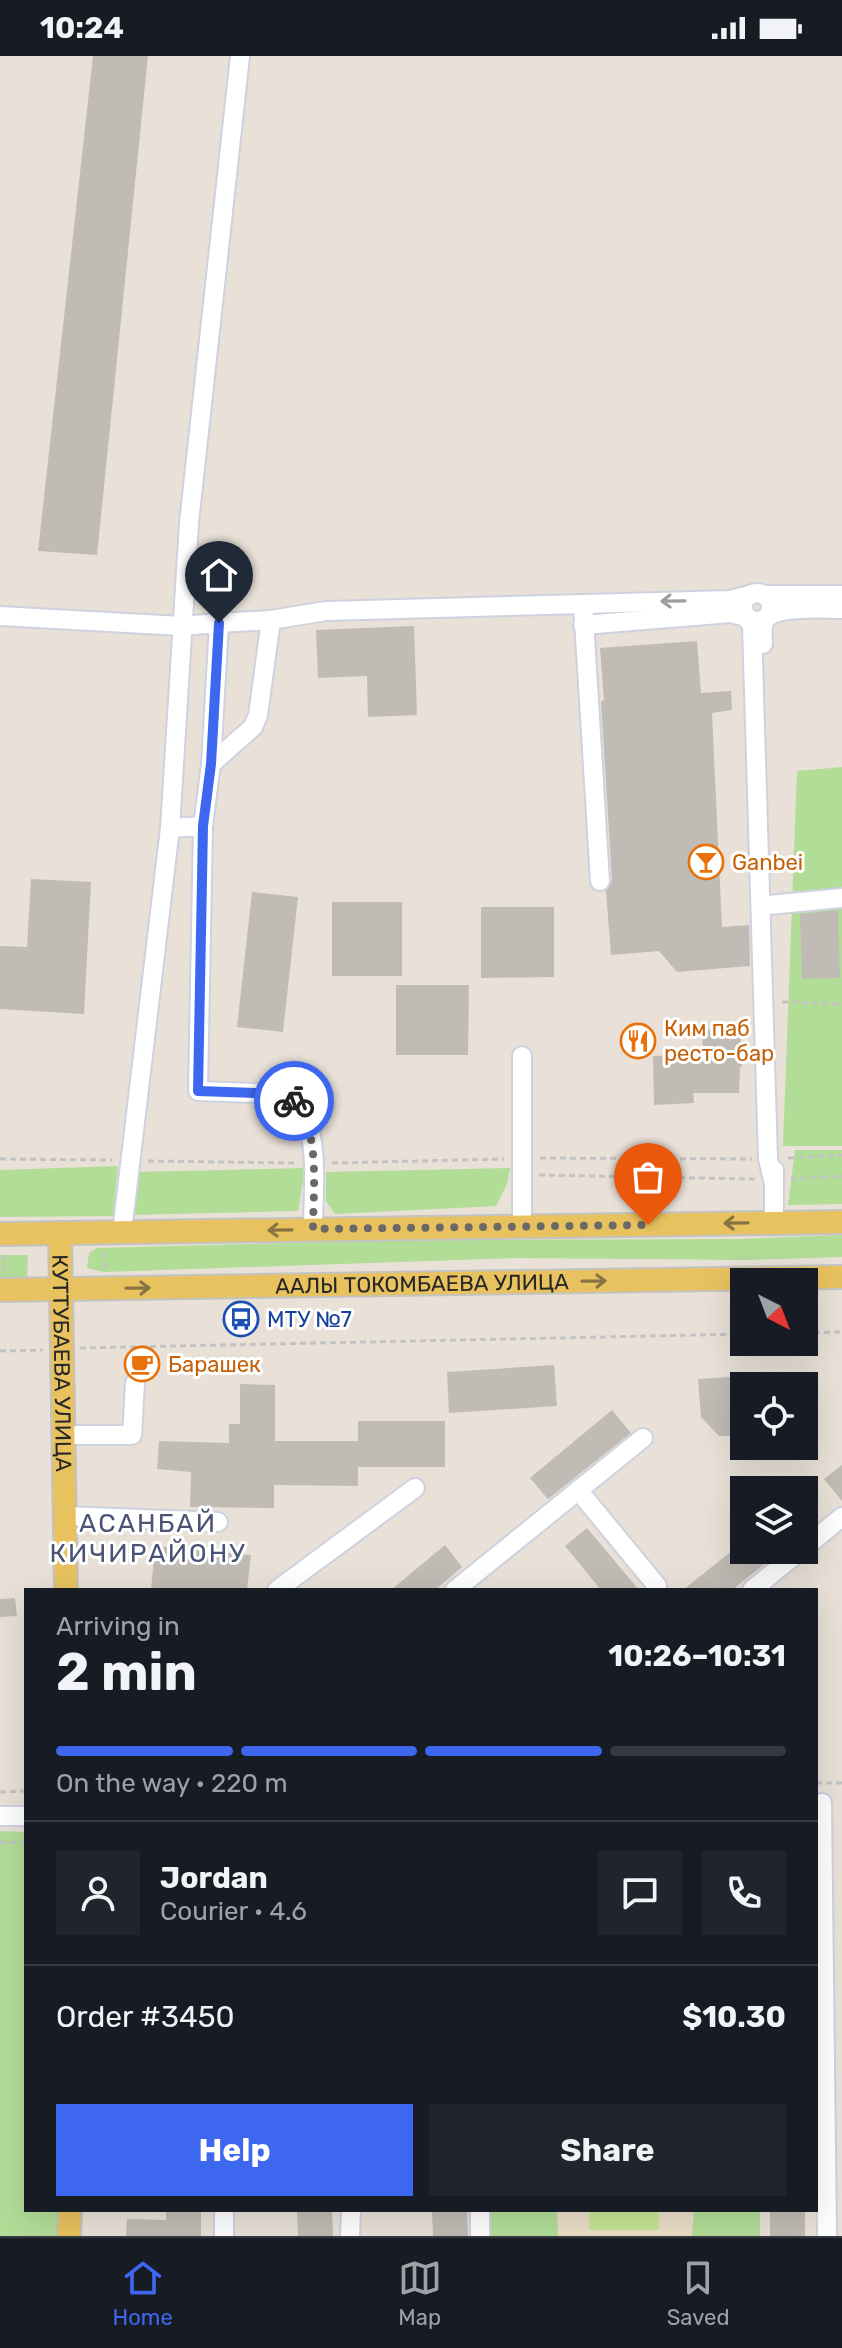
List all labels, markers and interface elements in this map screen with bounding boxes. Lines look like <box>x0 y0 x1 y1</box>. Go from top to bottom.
text: 10:24 <box>40 10 124 46</box>
pin <box>185 541 253 623</box>
icon: home <box>197 553 241 597</box>
one-way arrow <box>660 594 687 609</box>
bar icon: Ganbei <box>687 843 725 881</box>
place label: Ganbei <box>732 849 803 876</box>
place label: Ким паб ресто-бар <box>664 1015 774 1067</box>
restaurant icon: Ким паб ресто-бар <box>619 1022 657 1060</box>
courier <box>254 1061 334 1141</box>
icon: bike <box>272 1079 316 1123</box>
pin <box>614 1143 682 1225</box>
icon: bag <box>626 1155 670 1199</box>
one-way arrow <box>723 1215 750 1231</box>
one-way arrow <box>267 1222 294 1237</box>
street label: КУТТУБАЕВА УЛИЦА <box>46 1254 77 1472</box>
street label: ААЛЫ ТОКОМБАЕВА УЛИЦА <box>275 1268 569 1300</box>
north arrow <box>730 1268 818 1356</box>
map controls <box>730 1268 818 1564</box>
one-way arrow <box>580 1273 607 1289</box>
one-way arrow <box>124 1281 151 1296</box>
bus stop icon: МТУ №7 <box>222 1300 260 1338</box>
place label: МТУ №7 <box>267 1306 352 1333</box>
cafe icon: Барашек <box>123 1345 161 1383</box>
place label: Барашек <box>168 1351 261 1378</box>
button: locate <box>730 1372 818 1460</box>
button: layers <box>730 1476 818 1564</box>
district label: АСАНБАЙ КИЧИРАЙОНУ <box>49 1508 247 1569</box>
text: Arriving in <box>56 1611 180 1642</box>
text: 10:26–10:31 <box>608 1638 786 1674</box>
text: 2 min <box>56 1641 197 1703</box>
text: On the way · 220 m <box>56 1768 288 1799</box>
button: person <box>56 1851 140 1935</box>
button: chat <box>598 1851 682 1935</box>
button: phone <box>702 1851 786 1935</box>
text: Jordan <box>160 1860 268 1896</box>
text: Courier · 4.6 <box>160 1896 307 1927</box>
text: Order #3450 <box>56 1999 235 2035</box>
text: $10.30 <box>682 1999 786 2035</box>
button: Help <box>56 2104 413 2196</box>
button: Share <box>429 2104 786 2196</box>
tab: Home <box>112 2256 173 2331</box>
tab: Map <box>398 2256 442 2331</box>
tab: Saved <box>667 2256 729 2331</box>

